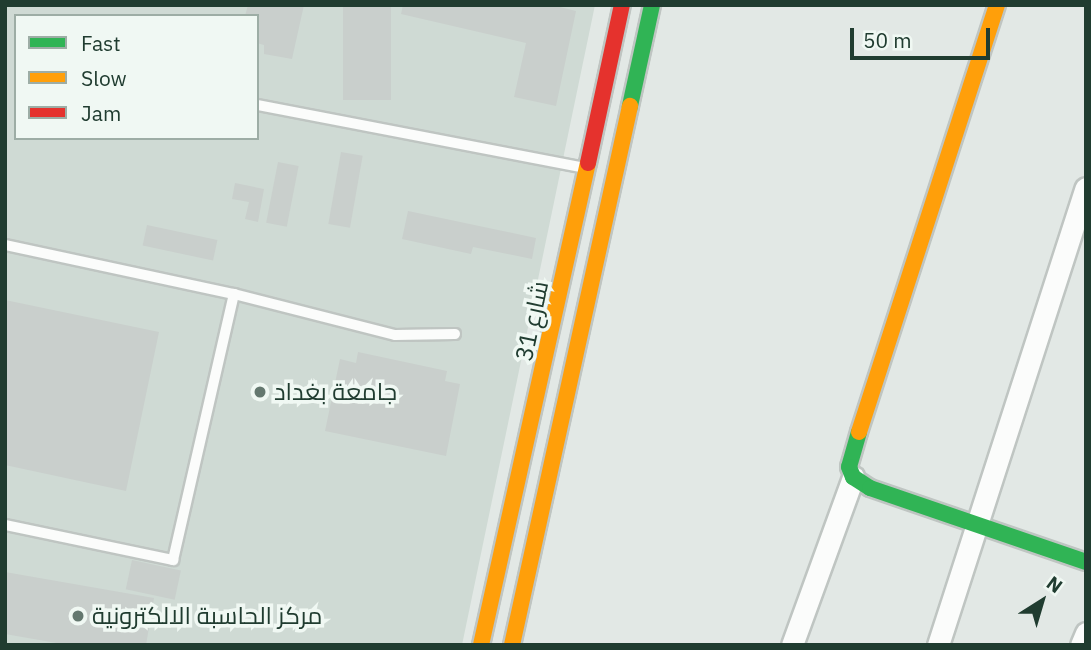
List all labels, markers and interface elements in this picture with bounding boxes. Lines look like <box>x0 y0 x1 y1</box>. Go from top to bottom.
legend <box>14 14 259 140</box>
scale bar <box>853 14 993 58</box>
text: 50 m <box>863 26 912 54</box>
text: Fast <box>81 29 121 57</box>
text: Slow <box>81 64 127 92</box>
text: Jam <box>81 99 121 127</box>
street label: شارع 31 <box>509 278 555 364</box>
place label: جامعة بغداد <box>274 378 397 406</box>
marker: جامعة بغداد <box>252 384 268 400</box>
north arrow <box>1007 566 1077 636</box>
text: N <box>1042 570 1067 598</box>
place label: مركز الحاسبة الالكترونية <box>92 602 322 630</box>
marker: مركز الحاسبة الالكترونية <box>70 608 86 624</box>

